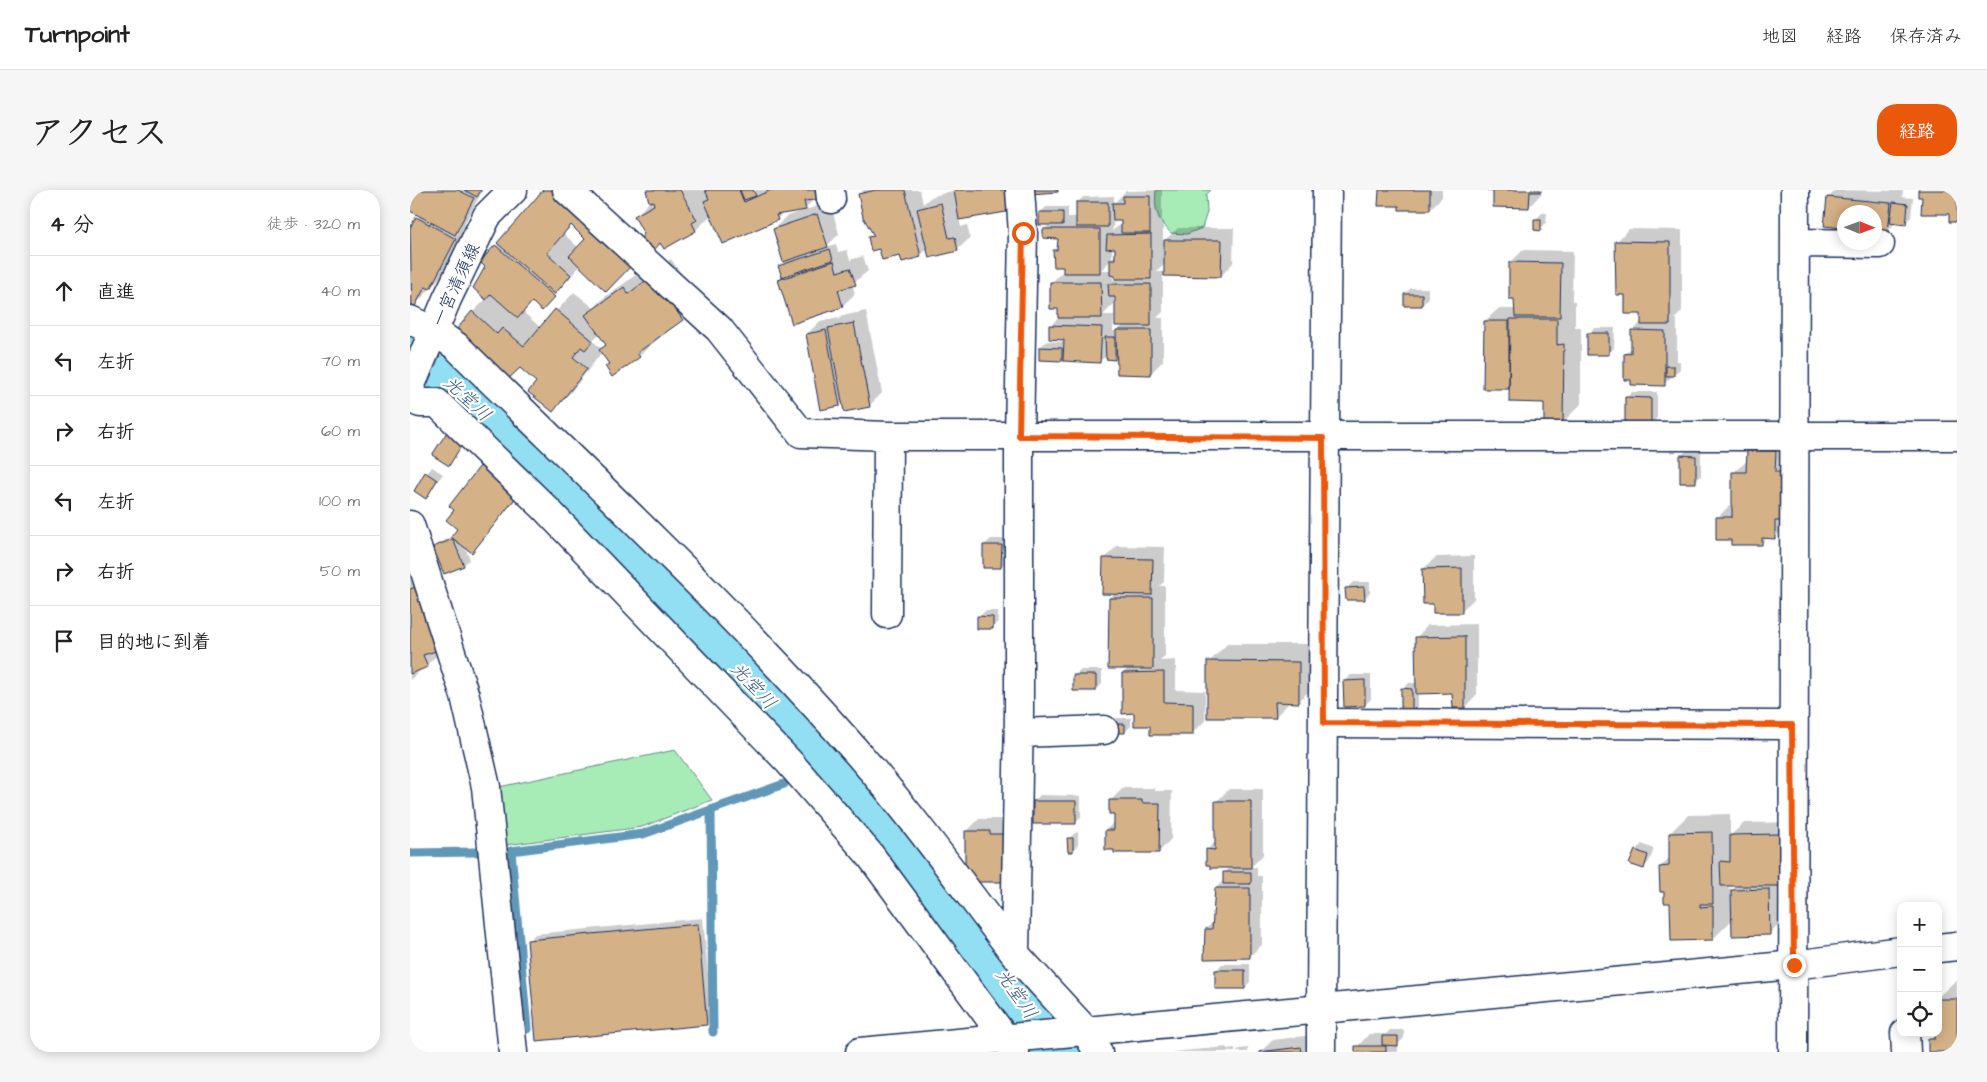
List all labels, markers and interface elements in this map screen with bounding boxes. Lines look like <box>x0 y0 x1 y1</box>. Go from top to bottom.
text: Turnpoint <box>25 18 130 52</box>
text: 地図 <box>1762 24 1798 49</box>
text: 経路 <box>1826 24 1862 49</box>
text: 保存済み <box>1890 24 1962 49</box>
button: 経路 <box>1877 104 1957 156</box>
text: アクセス <box>30 109 168 158</box>
north arrow <box>1837 205 1882 250</box>
text: 4 分 <box>50 210 94 239</box>
text: 徒歩 · 320 m <box>267 213 360 235</box>
route start <box>1012 222 1035 245</box>
street label: 一宮清須線 <box>426 239 486 331</box>
icon: ahead <box>50 277 78 305</box>
text: 直進 <box>97 279 135 306</box>
text: 40 m <box>320 280 360 302</box>
icon: left <box>50 347 78 375</box>
text: 左折 <box>97 349 135 376</box>
text: 70 m <box>321 350 360 372</box>
water label: 光堂川 <box>437 370 497 428</box>
icon: right <box>50 417 78 445</box>
text: 右折 <box>97 419 135 446</box>
text: 60 m <box>321 420 360 442</box>
icon: left <box>50 487 78 515</box>
text: 左折 <box>97 489 135 516</box>
text: 100 m <box>319 490 360 512</box>
icon: right <box>50 557 78 585</box>
text: 右折 <box>97 559 135 586</box>
text: 50 m <box>320 560 360 582</box>
icon: arrive <box>50 627 78 655</box>
text: 目的地に到着 <box>97 629 211 656</box>
water label: 光堂川 <box>724 656 782 716</box>
map controls <box>1897 902 1942 1037</box>
button: + <box>1897 902 1942 947</box>
button: − <box>1897 947 1942 992</box>
route end <box>1783 954 1806 977</box>
water label: 光堂川 <box>989 963 1043 1025</box>
button: locate <box>1897 992 1942 1037</box>

